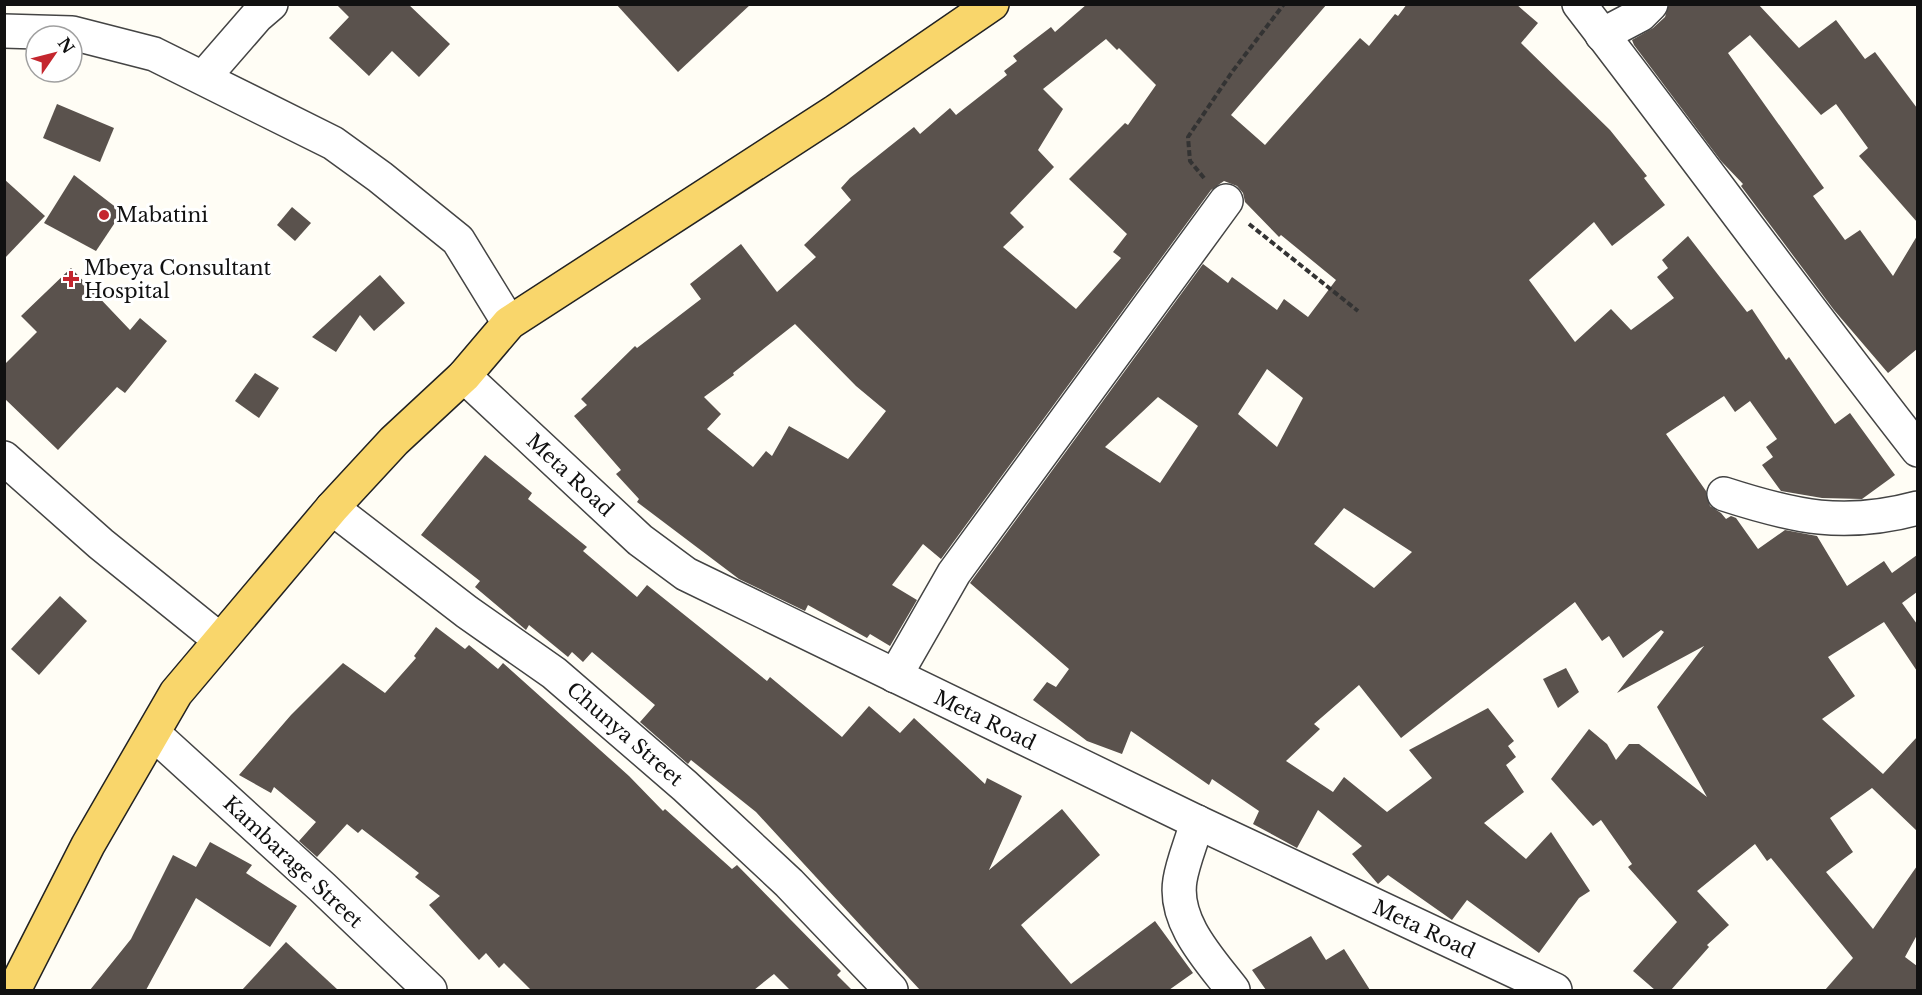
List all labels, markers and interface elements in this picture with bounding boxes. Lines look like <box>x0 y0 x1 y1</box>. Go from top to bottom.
north arrow <box>24 24 84 84</box>
text: N <box>54 33 79 57</box>
place label: Mabatini <box>116 203 208 227</box>
marker: Mabatini <box>97 208 111 222</box>
place label: Mbeya Consultant Hospital <box>84 256 272 303</box>
marker: Mbeya Consultant Hospital <box>62 270 80 288</box>
street label: Meta Road <box>522 429 618 521</box>
street label: Chunya Street <box>562 677 688 791</box>
street label: Meta Road <box>930 685 1040 755</box>
street label: Kambarage Street <box>218 791 368 933</box>
street label: Meta Road <box>1369 895 1479 963</box>

